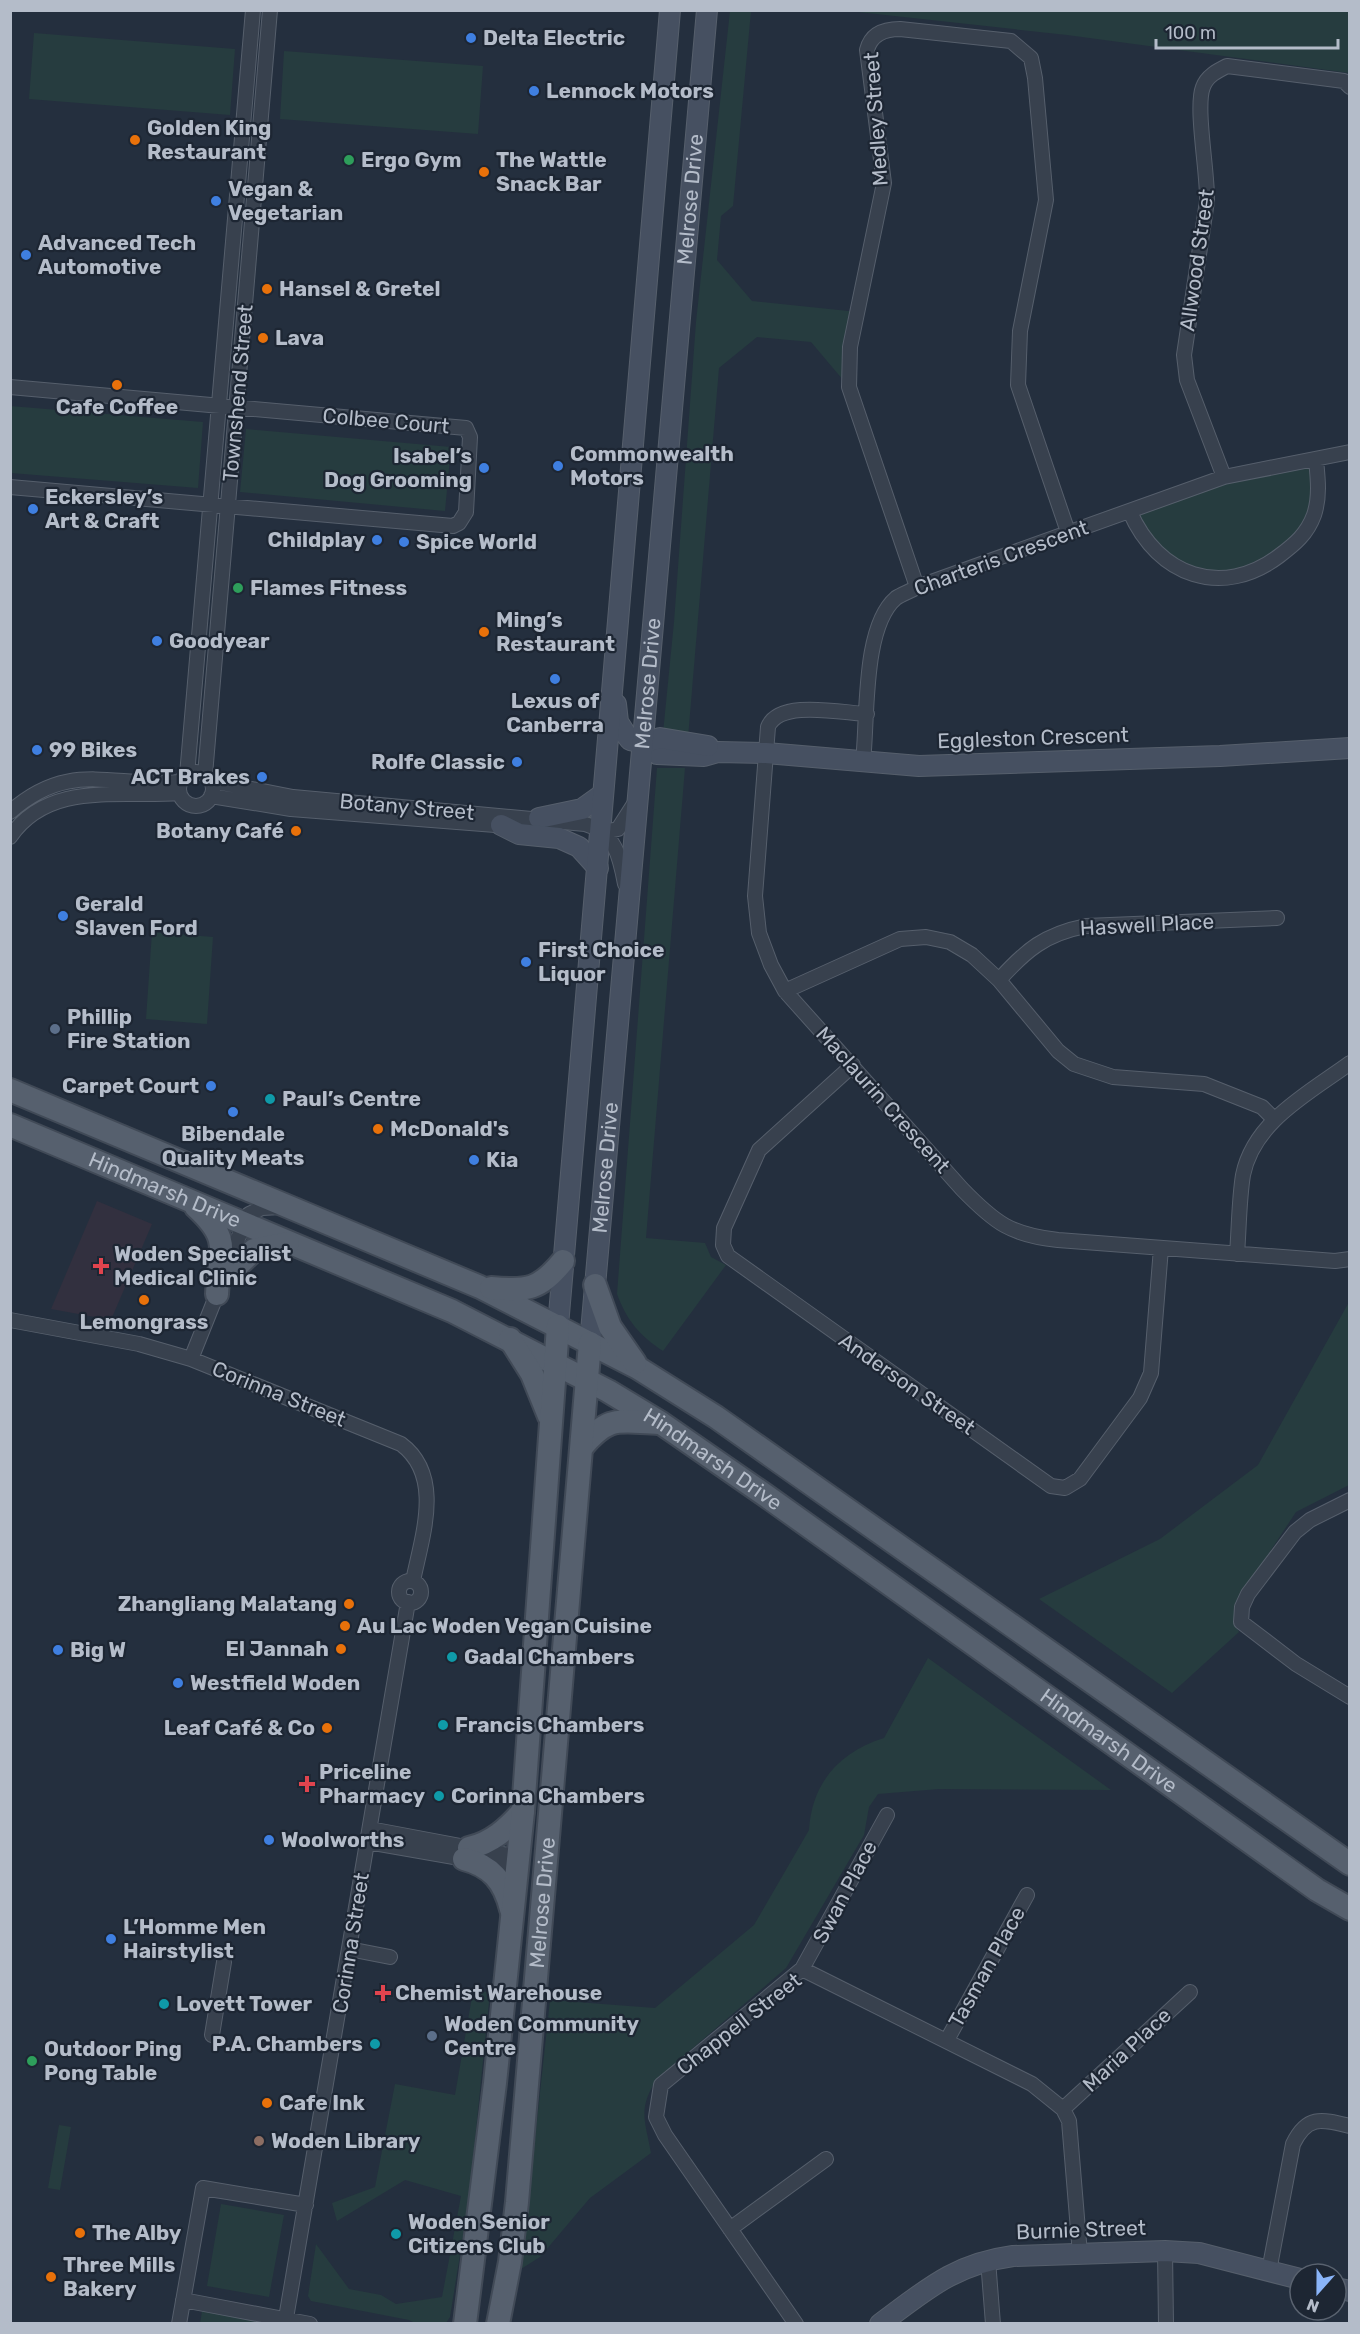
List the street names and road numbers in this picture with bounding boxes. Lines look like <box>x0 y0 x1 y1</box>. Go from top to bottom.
street label: Medley Street <box>858 51 893 187</box>
street label: Melrose Drive <box>672 133 708 266</box>
street label: Allwood Street <box>1174 187 1219 333</box>
street label: Townshend Street <box>217 303 258 483</box>
street label: Colbee Court <box>322 403 450 438</box>
street label: Charteris Crescent <box>910 514 1091 601</box>
street label: Melrose Drive <box>629 617 666 750</box>
street label: Eggleston Crescent <box>937 722 1129 753</box>
street label: Botany Street <box>339 788 475 825</box>
street label: Haswell Place <box>1079 909 1215 940</box>
street label: Maclaurin Crescent <box>811 1021 956 1178</box>
street label: Melrose Drive <box>587 1101 623 1234</box>
street label: Hindmarsh Drive <box>85 1147 245 1233</box>
street label: Anderson Street <box>834 1327 980 1440</box>
street label: Corinna Street <box>209 1355 350 1432</box>
street label: Hindmarsh Drive <box>639 1402 787 1515</box>
street label: Hindmarsh Drive <box>1036 1683 1183 1798</box>
street label: Melrose Drive <box>524 1836 560 1969</box>
street label: Swan Place <box>807 1836 882 1947</box>
street label: Corinna Street <box>327 1871 374 2015</box>
street label: Tasman Place <box>943 1902 1030 2031</box>
street label: Chappell Street <box>671 1967 806 2080</box>
street label: Maria Place <box>1077 2002 1176 2097</box>
street label: Burnie Street <box>1016 2215 1146 2244</box>

